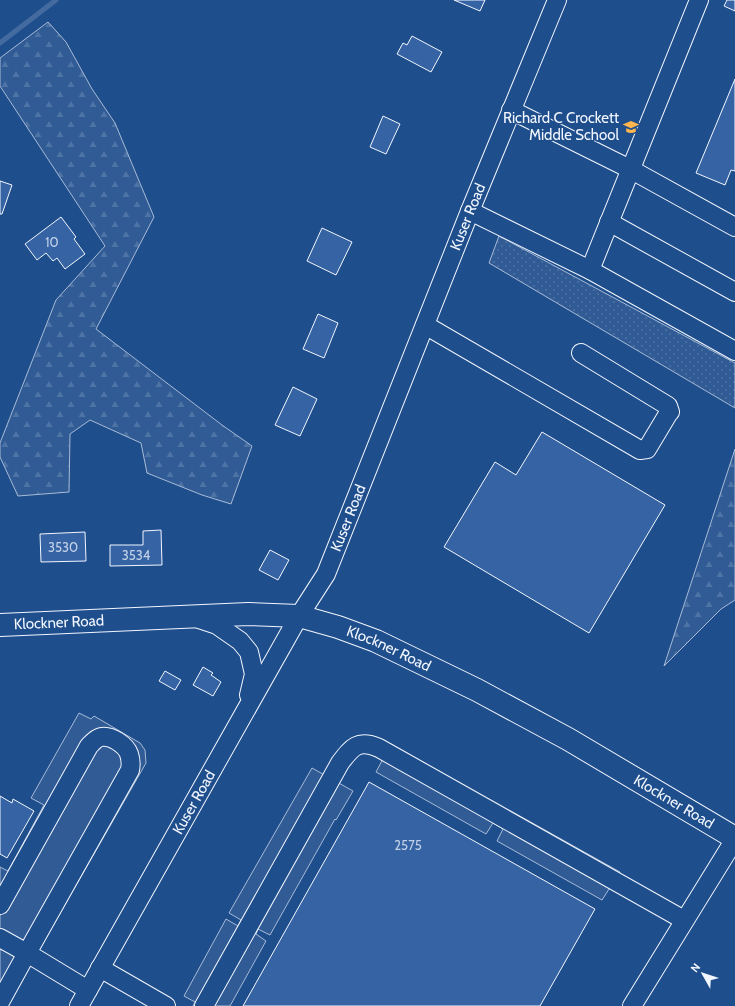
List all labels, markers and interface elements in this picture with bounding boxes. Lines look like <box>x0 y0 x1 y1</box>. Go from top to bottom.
place label: Richard C Crockett Middle School <box>503 109 619 144</box>
school or university icon: Richard C Crockett Middle School <box>622 118 640 136</box>
street label: Kuser Road <box>446 181 489 253</box>
house number: 10 <box>45 234 59 250</box>
street label: Kuser Road <box>327 482 370 554</box>
house number: 3530 <box>48 539 78 555</box>
house number: 3534 <box>122 547 151 563</box>
street label: Klockner Road <box>13 611 105 633</box>
street label: Klockner Road <box>344 622 434 675</box>
street label: Kuser Road <box>169 767 219 837</box>
street label: Klockner Road <box>630 771 717 833</box>
house number: 2575 <box>394 837 422 853</box>
north arrow <box>683 954 723 994</box>
text: N <box>687 960 703 975</box>

